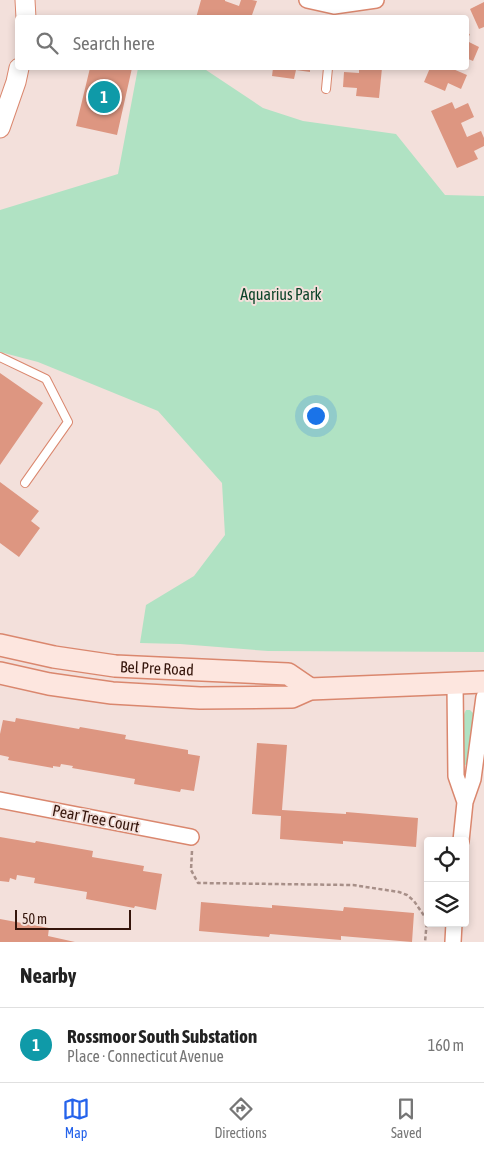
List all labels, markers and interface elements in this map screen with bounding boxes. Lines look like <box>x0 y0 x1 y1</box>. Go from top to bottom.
search box <box>15 15 469 70</box>
icon: search <box>33 29 61 57</box>
text: Search here <box>73 32 155 54</box>
pin: 1 <box>88 78 120 116</box>
park label: Aquarius Park <box>240 285 322 304</box>
your location <box>303 403 329 429</box>
street label: Bel Pre Road <box>120 657 194 679</box>
street label: Pear Tree Court <box>51 801 141 835</box>
map controls <box>424 837 469 927</box>
button: locate <box>424 837 469 882</box>
button: layers <box>424 882 469 927</box>
scale bar <box>15 907 131 930</box>
text: 50 m <box>22 911 47 927</box>
text: Nearby <box>20 963 76 987</box>
text: Rossmoor South Substation <box>67 1025 257 1047</box>
text: 1 <box>32 1036 40 1054</box>
text: 160 m <box>428 1036 464 1054</box>
text: Place · Connecticut Avenue <box>67 1047 224 1065</box>
tab: Map <box>62 1095 90 1141</box>
tab: Directions <box>214 1095 267 1141</box>
tab: Saved <box>391 1095 422 1141</box>

